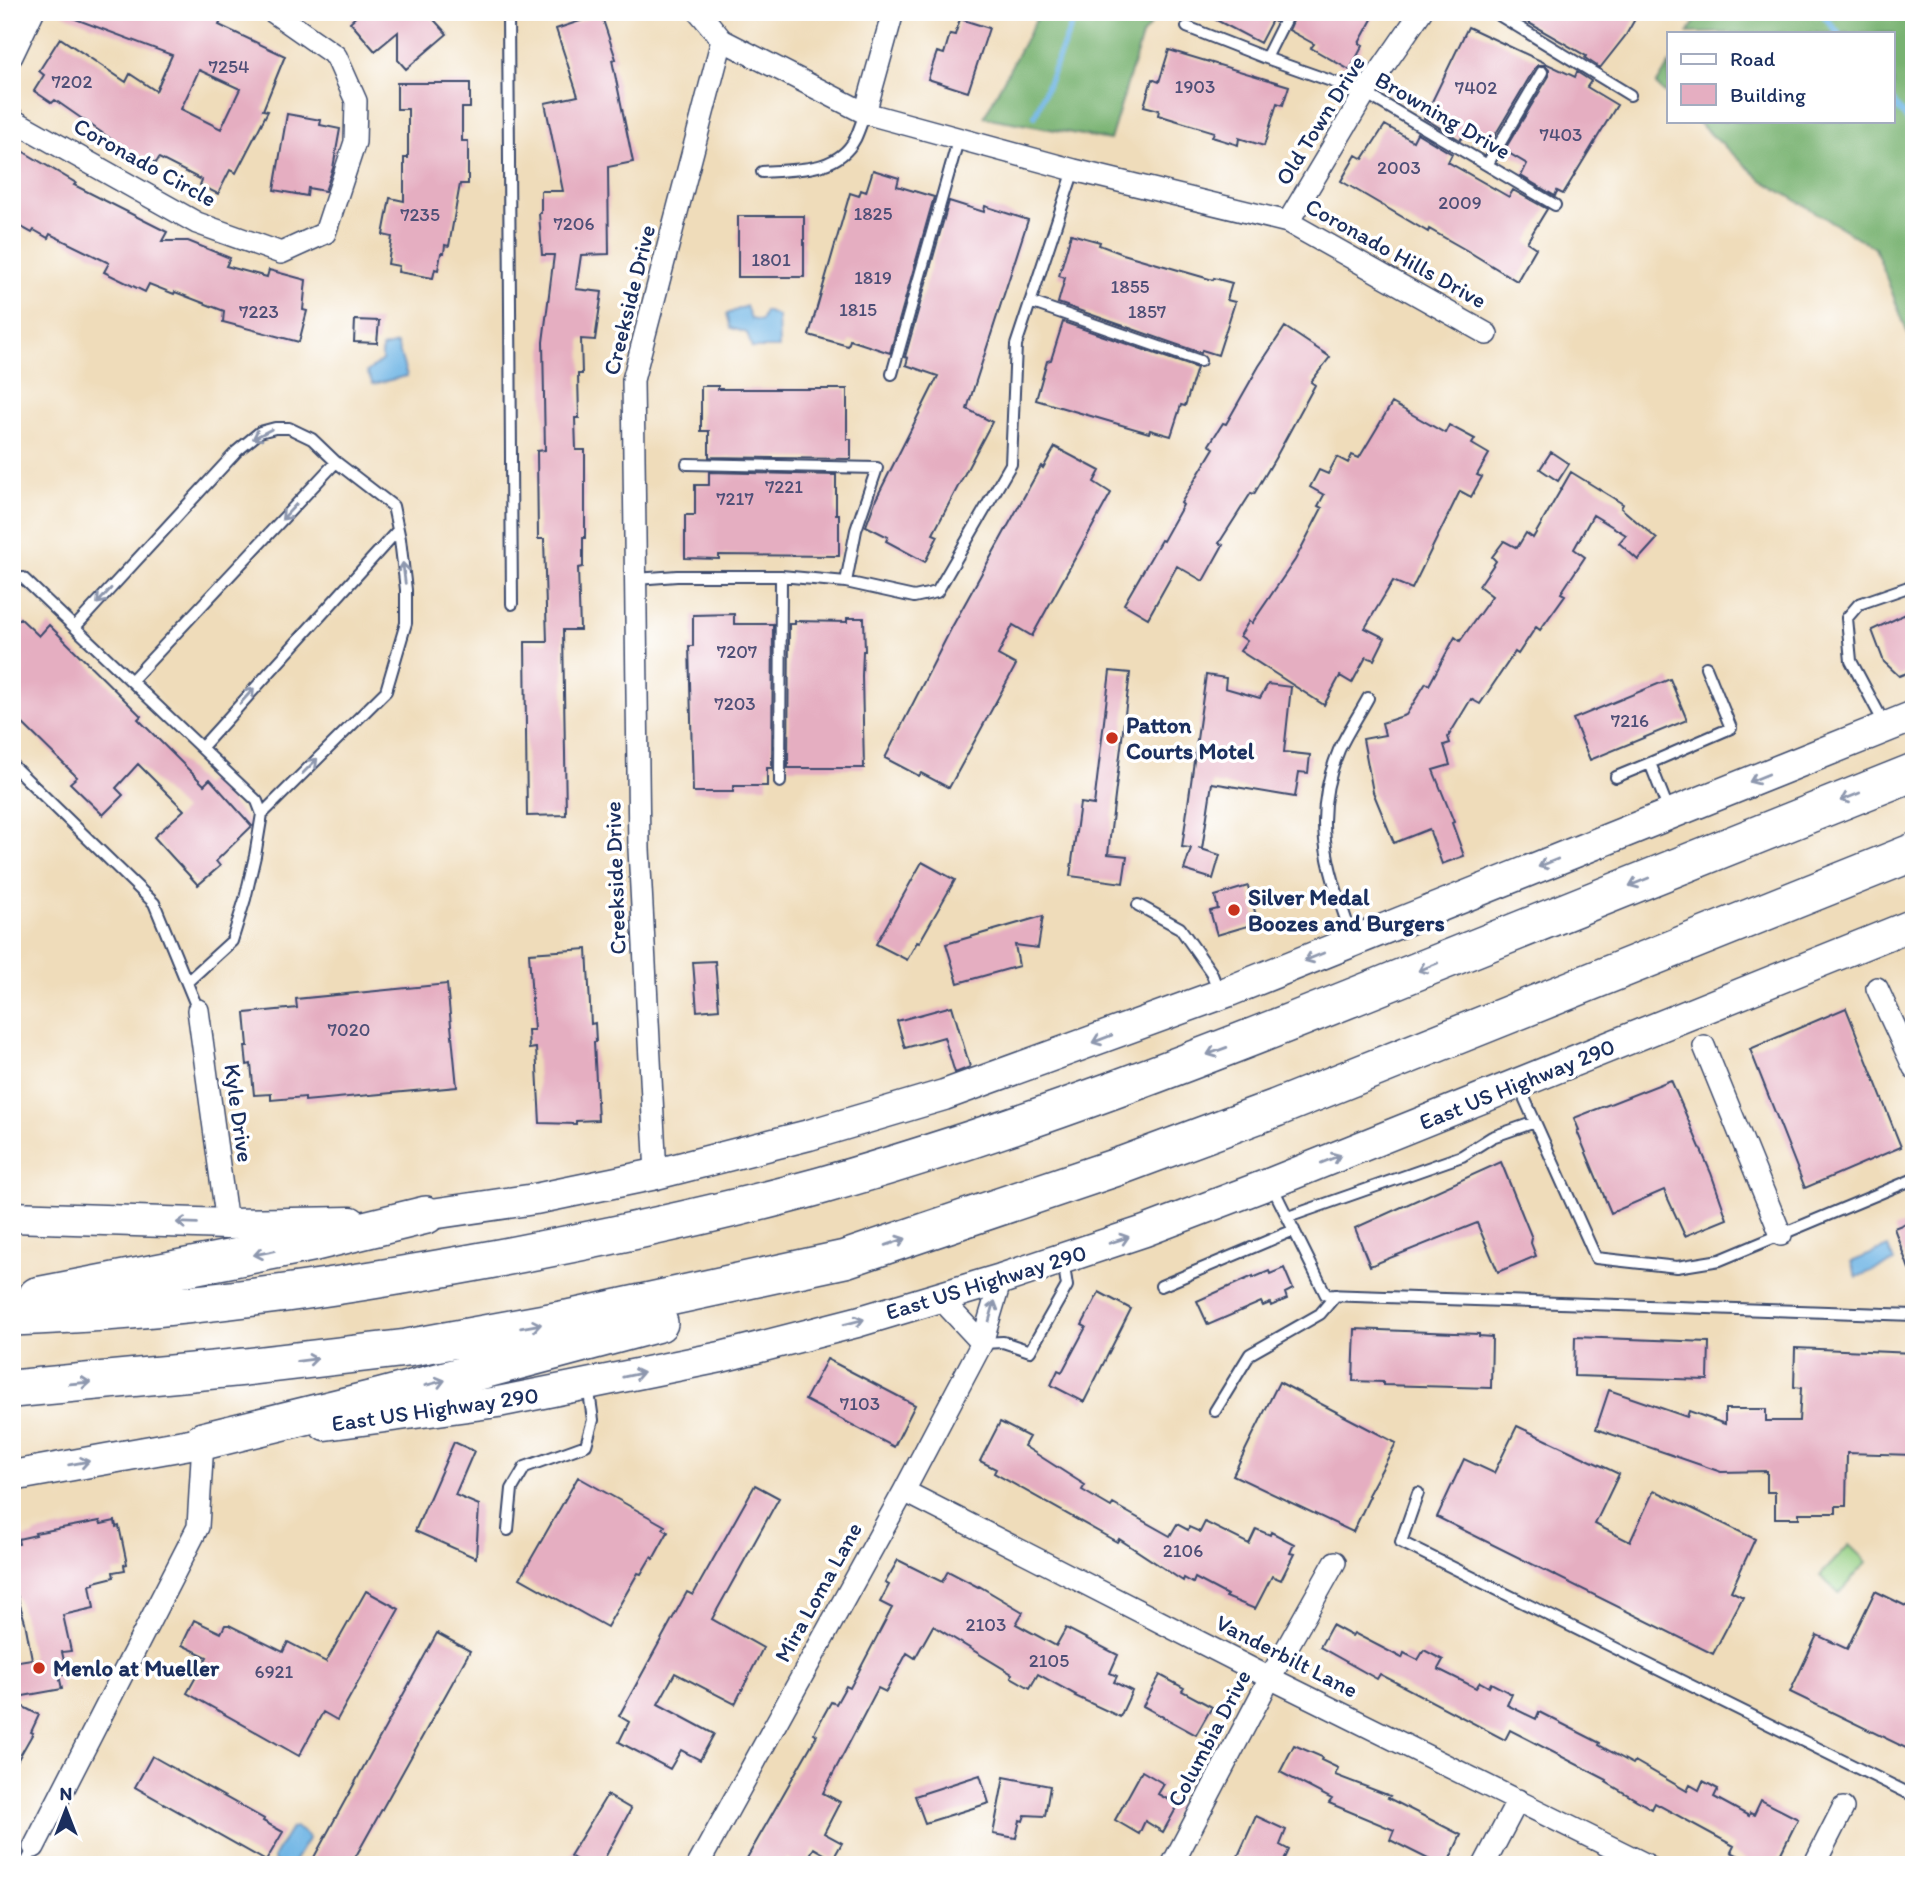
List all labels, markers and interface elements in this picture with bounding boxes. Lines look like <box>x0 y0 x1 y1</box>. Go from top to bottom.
legend <box>1667 32 1895 122</box>
text: Road <box>1730 46 1776 71</box>
street label: Old Town Drive <box>1269 50 1371 190</box>
house number: 7254 <box>209 55 249 78</box>
street label: Browning Drive <box>1370 65 1516 165</box>
house number: 7202 <box>51 70 93 93</box>
house number: 1903 <box>1175 75 1215 98</box>
house number: 7402 <box>1455 76 1497 99</box>
text: Building <box>1730 82 1806 107</box>
street label: Coronado Circle <box>69 111 221 213</box>
house number: 7403 <box>1540 123 1582 146</box>
house number: 2003 <box>1377 156 1421 179</box>
house number: 2009 <box>1438 191 1482 214</box>
street label: Coronado Hills Drive <box>1301 192 1491 314</box>
house number: 1825 <box>853 202 893 225</box>
house number: 7235 <box>400 203 440 226</box>
house number: 7206 <box>553 212 595 235</box>
street label: Creekside Drive <box>597 222 661 378</box>
house number: 1801 <box>751 248 791 271</box>
house number: 1819 <box>854 266 892 289</box>
house number: 1855 <box>1110 275 1150 298</box>
house number: 1815 <box>839 298 877 321</box>
house number: 7223 <box>239 300 279 323</box>
house number: 1857 <box>1128 300 1166 323</box>
one-way arrow <box>252 427 272 441</box>
house number: 7221 <box>765 475 803 498</box>
house number: 7217 <box>716 487 754 510</box>
one-way arrow <box>281 503 297 521</box>
one-way arrow <box>398 562 411 585</box>
one-way arrow <box>96 587 112 605</box>
house number: 7207 <box>717 640 757 663</box>
one-way arrow <box>239 688 256 705</box>
house number: 7203 <box>714 692 756 715</box>
house number: 7216 <box>1611 709 1649 732</box>
place label: Patton Courts Motel <box>1126 711 1255 765</box>
marker: Patton Courts Motel <box>1104 730 1120 746</box>
one-way arrow <box>302 758 319 775</box>
one-way arrow <box>1749 773 1771 786</box>
one-way arrow <box>1840 792 1862 805</box>
street label: Creekside Drive <box>598 801 632 955</box>
one-way arrow <box>1538 857 1560 870</box>
one-way arrow <box>1629 877 1651 890</box>
place label: Silver Medal Boozes and Burgers <box>1248 883 1445 937</box>
marker: Silver Medal Boozes and Burgers <box>1226 902 1242 918</box>
one-way arrow <box>1304 951 1326 964</box>
one-way arrow <box>1418 962 1440 975</box>
house number: 7020 <box>328 1018 370 1041</box>
street label: East US Highway 290 <box>1415 1032 1619 1136</box>
one-way arrow <box>1092 1033 1114 1046</box>
one-way arrow <box>1206 1046 1228 1058</box>
street label: Kyle Drive <box>218 1062 260 1164</box>
one-way arrow <box>1320 1152 1341 1165</box>
one-way arrow <box>176 1216 199 1230</box>
one-way arrow <box>1107 1233 1129 1245</box>
one-way arrow <box>885 1235 907 1248</box>
street label: East US Highway 290 <box>882 1238 1090 1326</box>
one-way arrow <box>253 1246 276 1260</box>
one-way arrow <box>986 1300 999 1322</box>
one-way arrow <box>843 1315 865 1328</box>
one-way arrow <box>519 1319 542 1332</box>
one-way arrow <box>295 1353 317 1366</box>
one-way arrow <box>621 1368 644 1382</box>
one-way arrow <box>68 1376 91 1389</box>
one-way arrow <box>424 1376 446 1389</box>
street label: East US Highway 290 <box>330 1381 540 1437</box>
house number: 7103 <box>840 1392 880 1415</box>
one-way arrow <box>67 1456 90 1469</box>
street label: Mira Loma Lane <box>768 1517 868 1667</box>
house number: 2106 <box>1163 1539 1203 1562</box>
street label: Vanderbilt Lane <box>1211 1608 1363 1704</box>
house number: 2103 <box>966 1613 1006 1636</box>
house number: 2105 <box>1029 1649 1069 1672</box>
place label: Menlo at Mueller <box>53 1654 220 1682</box>
marker: Menlo at Mueller <box>31 1660 47 1676</box>
house number: 6921 <box>255 1660 294 1683</box>
street label: Columbia Drive <box>1161 1665 1257 1811</box>
north arrow <box>32 1776 102 1846</box>
text: N <box>60 1782 72 1805</box>

